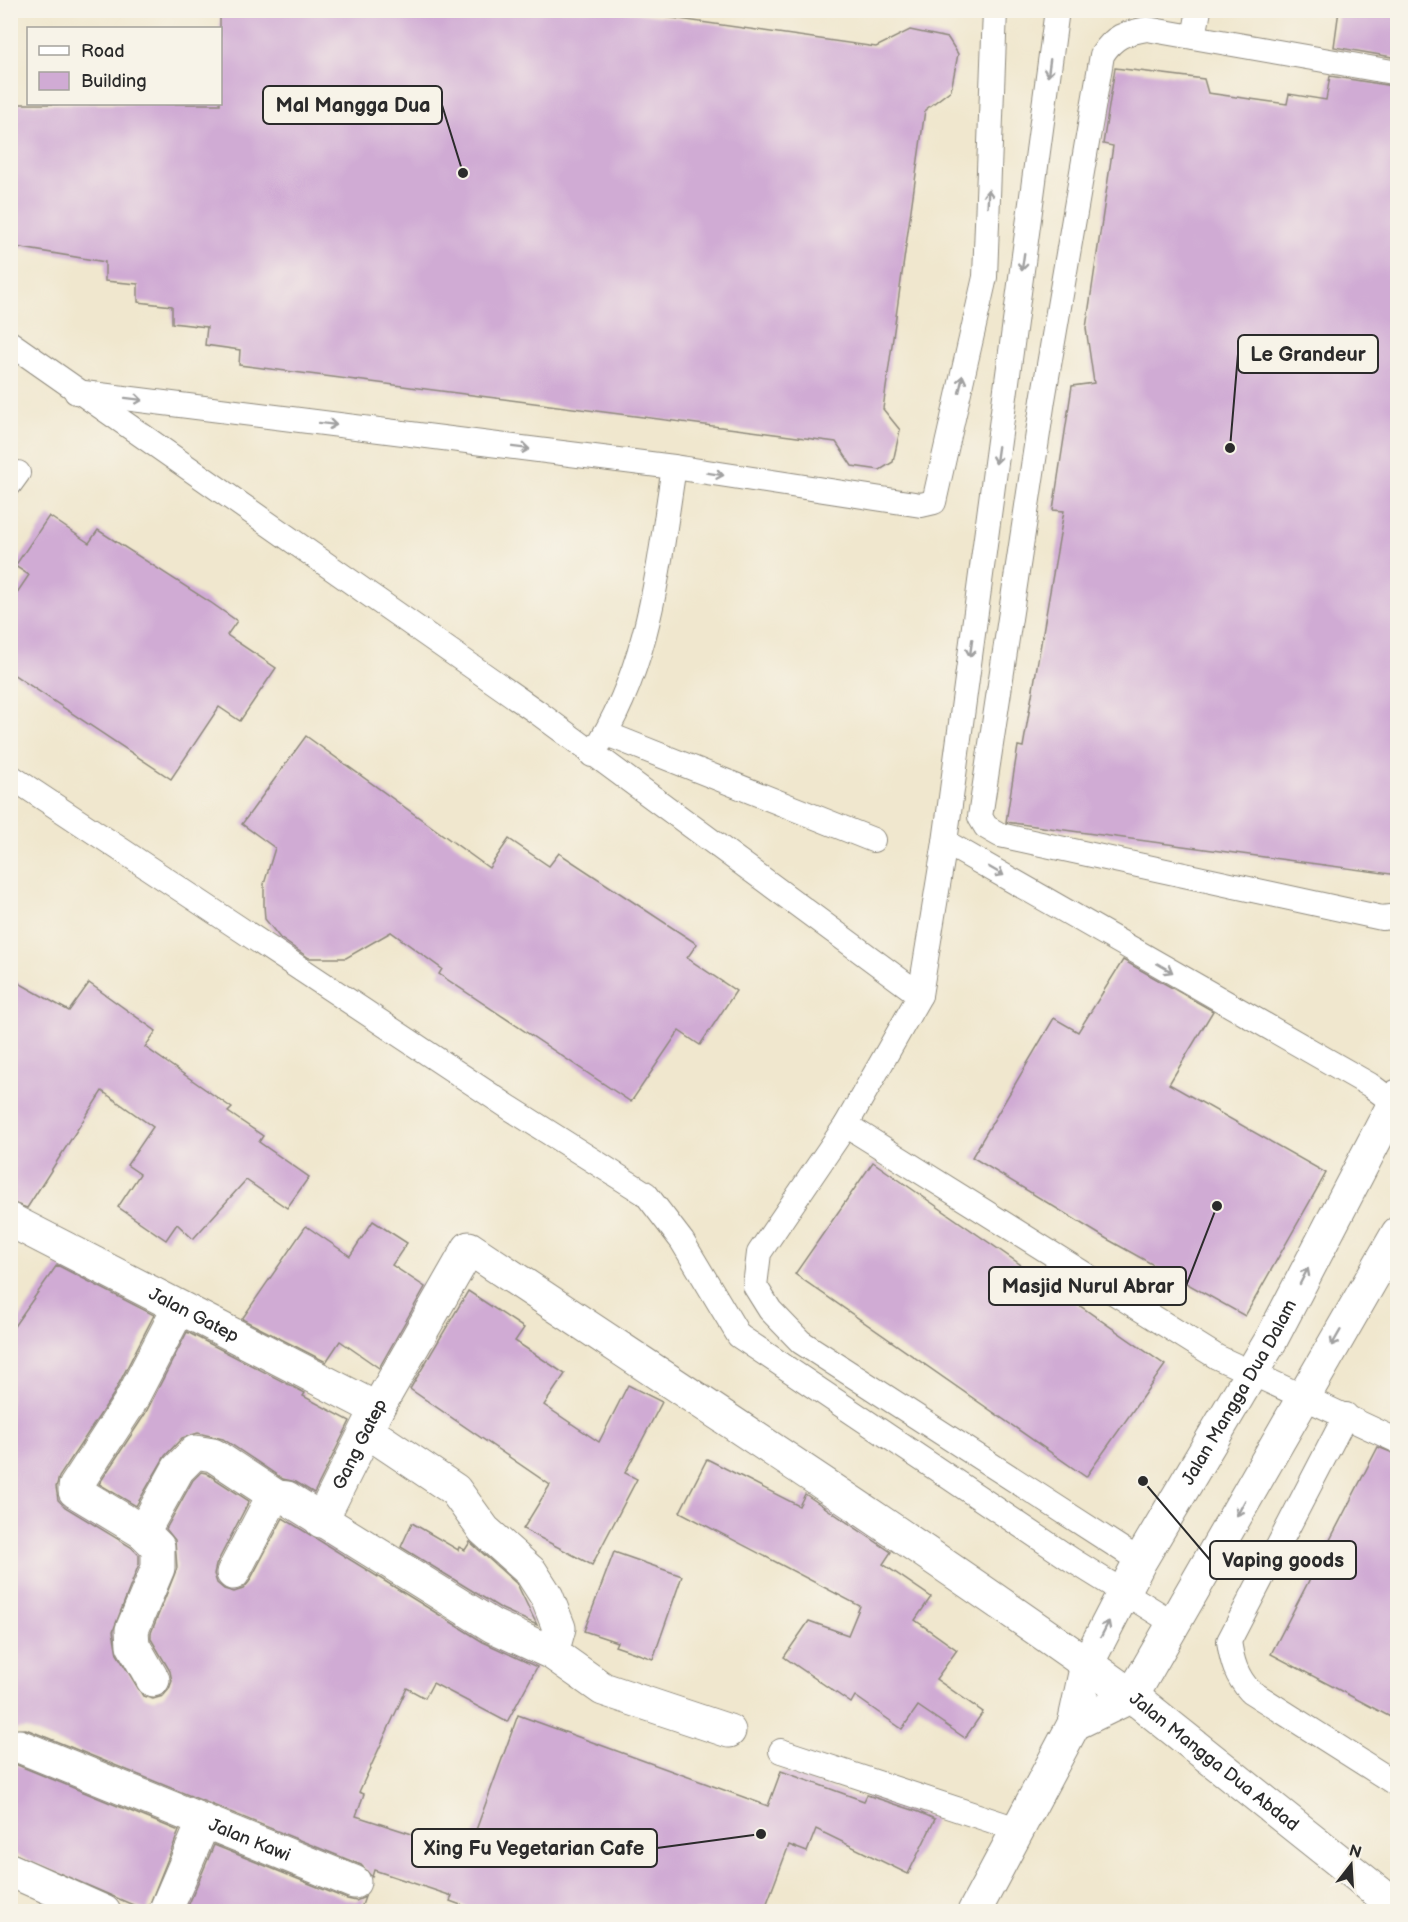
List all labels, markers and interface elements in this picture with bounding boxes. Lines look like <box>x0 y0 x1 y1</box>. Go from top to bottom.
legend <box>27 27 222 105</box>
text: Road <box>81 41 125 62</box>
one-way arrow <box>1044 58 1055 78</box>
text: Building <box>81 71 147 92</box>
callout: Mal Mangga Dua <box>263 86 442 124</box>
text: Mal Mangga Dua <box>275 94 431 118</box>
one-way arrow <box>982 188 993 208</box>
one-way arrow <box>1018 251 1029 271</box>
callout: Le Grandeur <box>1238 335 1378 373</box>
text: Le Grandeur <box>1250 343 1367 367</box>
one-way arrow <box>955 375 967 394</box>
one-way arrow <box>124 394 144 405</box>
one-way arrow <box>317 418 337 429</box>
one-way arrow <box>511 443 531 454</box>
one-way arrow <box>992 445 1003 464</box>
one-way arrow <box>704 468 724 479</box>
one-way arrow <box>966 638 977 658</box>
one-way arrow <box>987 865 1004 877</box>
one-way arrow <box>1156 963 1174 974</box>
callout: Masjid Nurul Abrar <box>989 1267 1186 1305</box>
one-way arrow <box>1299 1268 1310 1286</box>
text: Masjid Nurul Abrar <box>1002 1275 1175 1299</box>
street label: Jalan Gatep <box>145 1283 242 1347</box>
street label: Jalan Mangga Dua Dalam <box>1178 1296 1301 1489</box>
one-way arrow <box>1330 1329 1342 1346</box>
street label: Gang Gatep <box>328 1395 392 1493</box>
one-way arrow <box>1234 1499 1246 1516</box>
callout: Vaping goods <box>1210 1541 1356 1579</box>
text: Vaping goods <box>1222 1549 1344 1573</box>
one-way arrow <box>1100 1620 1111 1638</box>
street label: Jalan Mangga Dua Abdad <box>1125 1688 1303 1836</box>
street label: Jalan Kawi <box>206 1814 293 1866</box>
callout: Xing Fu Vegetarian Cafe <box>412 1829 657 1867</box>
north arrow <box>1321 1835 1381 1895</box>
text: Xing Fu Vegetarian Cafe <box>424 1837 644 1861</box>
text: N <box>1346 1841 1363 1863</box>

